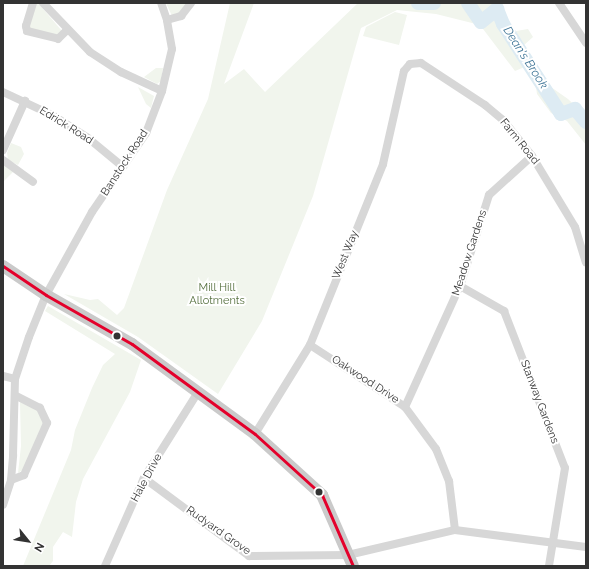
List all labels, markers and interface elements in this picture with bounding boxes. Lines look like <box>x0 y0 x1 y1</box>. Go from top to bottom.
water label: Dean's Brook <box>500 24 550 92</box>
street label: Edrick Road <box>37 104 95 148</box>
street label: Farm Road <box>497 117 541 167</box>
street label: Banstock Road <box>99 127 151 199</box>
street label: Meadow Gardens <box>450 208 490 298</box>
street label: West Way <box>330 229 362 281</box>
park label: Mill Hill Allotments <box>189 282 245 308</box>
unlabelled marker <box>112 331 122 341</box>
street label: Oakwood Drive <box>329 353 401 407</box>
street label: Stanway Gardens <box>517 358 561 446</box>
street label: Hale Drive <box>129 452 165 504</box>
unlabelled marker <box>314 487 324 497</box>
street label: Rudyard Grove <box>183 504 253 558</box>
north arrow <box>8 521 48 561</box>
text: N <box>31 540 47 554</box>

